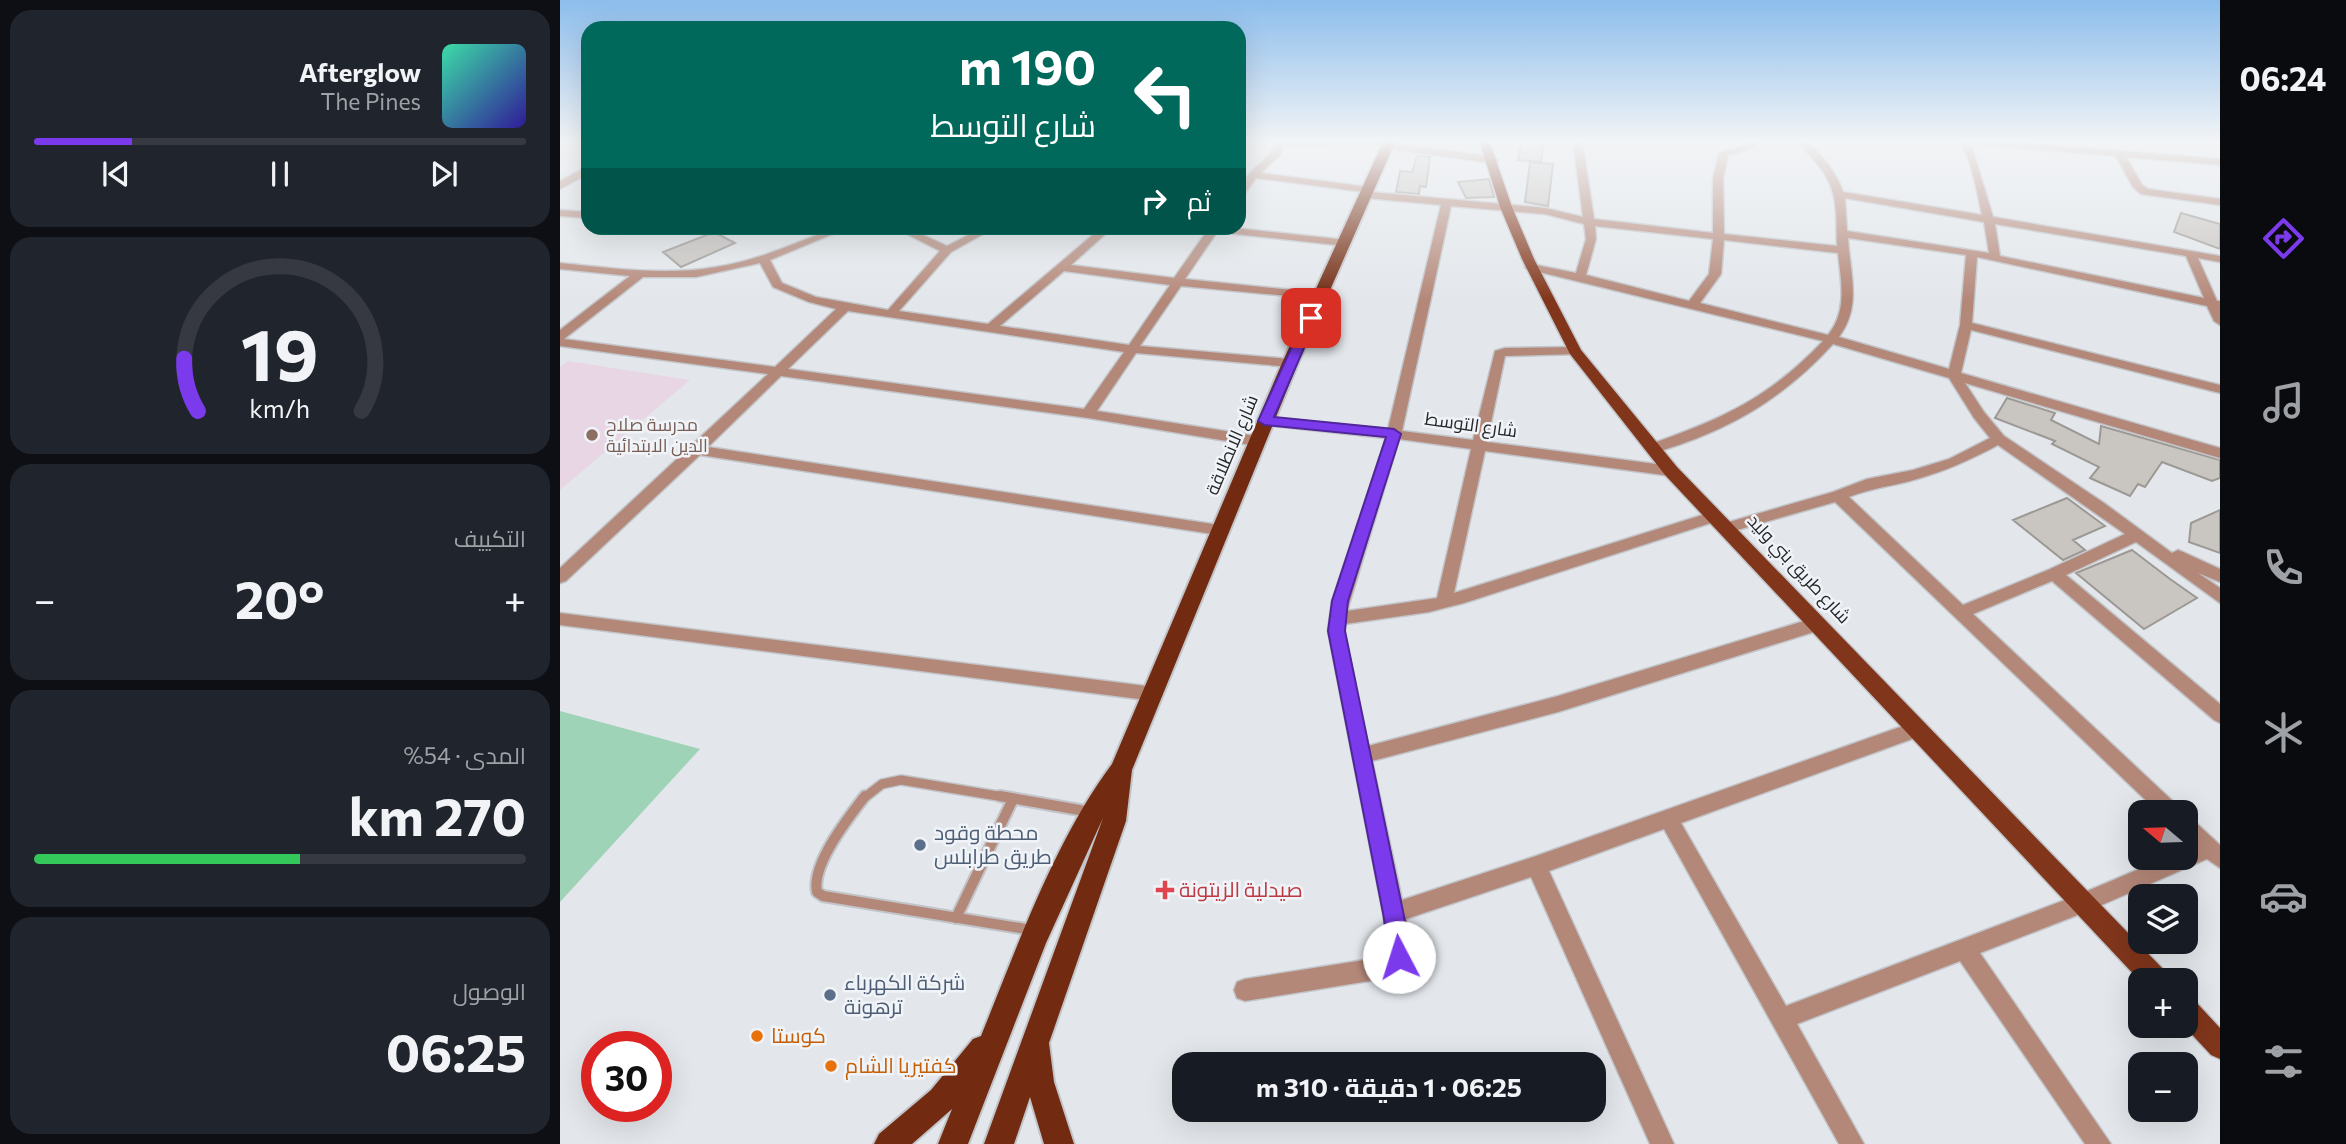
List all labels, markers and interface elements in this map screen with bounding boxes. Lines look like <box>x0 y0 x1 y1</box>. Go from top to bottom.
text: 190 m <box>959 35 1096 95</box>
icon: left <box>1120 49 1211 140</box>
text: Afterglow <box>299 56 421 87</box>
text: 06:24 <box>2240 58 2326 98</box>
text: The Pines <box>320 87 421 115</box>
text: شارع التوسط <box>931 104 1096 144</box>
icon: previous <box>97 155 135 193</box>
icon: pause <box>261 155 299 193</box>
icon: next <box>425 155 463 193</box>
icon: right <box>1135 182 1173 220</box>
text: ثم <box>1187 185 1211 216</box>
icon: directions <box>2259 214 2308 263</box>
pin <box>1281 288 1341 348</box>
icon: arrive <box>1292 299 1330 337</box>
text: 19 <box>241 308 319 397</box>
icon: music <box>2259 378 2308 427</box>
street label: شارع الانطلاقة <box>1200 391 1264 499</box>
text: km/h <box>250 393 310 423</box>
street label: شارع التوسط <box>1423 407 1519 443</box>
place label: مدرسة صلاح الدين الابتدائية <box>606 413 708 457</box>
marker: مدرسة صلاح الدين الابتدائية <box>584 427 600 443</box>
street label: شارع طريق بني وليد <box>1741 509 1856 630</box>
text: التكييف <box>454 524 526 552</box>
icon: phone <box>2259 543 2308 592</box>
text: 20° <box>235 566 325 630</box>
text: − <box>34 575 56 622</box>
text: + <box>504 575 526 622</box>
icon: climate <box>2259 708 2308 757</box>
text: المدى · 54% <box>404 741 526 769</box>
text: 270 km <box>349 783 526 847</box>
north arrow <box>2128 800 2198 870</box>
map controls <box>2128 800 2198 1122</box>
place label: محطة وقود طريق طرابلس <box>934 819 1052 870</box>
marker: محطة وقود طريق طرابلس <box>912 837 928 853</box>
icon: car <box>2259 872 2308 921</box>
place label: صيدلية الزيتونة <box>1179 876 1303 902</box>
marker: صيدلية الزيتونة <box>1157 882 1173 898</box>
button: layers <box>2128 884 2198 954</box>
position arrow <box>1362 920 1436 994</box>
button: + <box>2128 968 2198 1038</box>
place label: شركة الكهرباء ترهونة <box>844 969 965 1019</box>
text: الوصول <box>453 977 526 1005</box>
marker: شركة الكهرباء ترهونة <box>822 987 838 1003</box>
text: 06:25 <box>386 1019 526 1083</box>
place label: كوستا <box>771 1022 826 1048</box>
marker: كوستا <box>749 1028 765 1044</box>
speed limit sign: 30 <box>581 1031 672 1122</box>
icon: filters <box>2259 1037 2308 1086</box>
place label: كفتيريا الشام <box>845 1052 957 1080</box>
button: − <box>2128 1052 2198 1122</box>
marker: كفتيريا الشام <box>823 1058 839 1074</box>
text: 06:25 · 1 دقيقة · 310 m <box>1256 1071 1522 1102</box>

